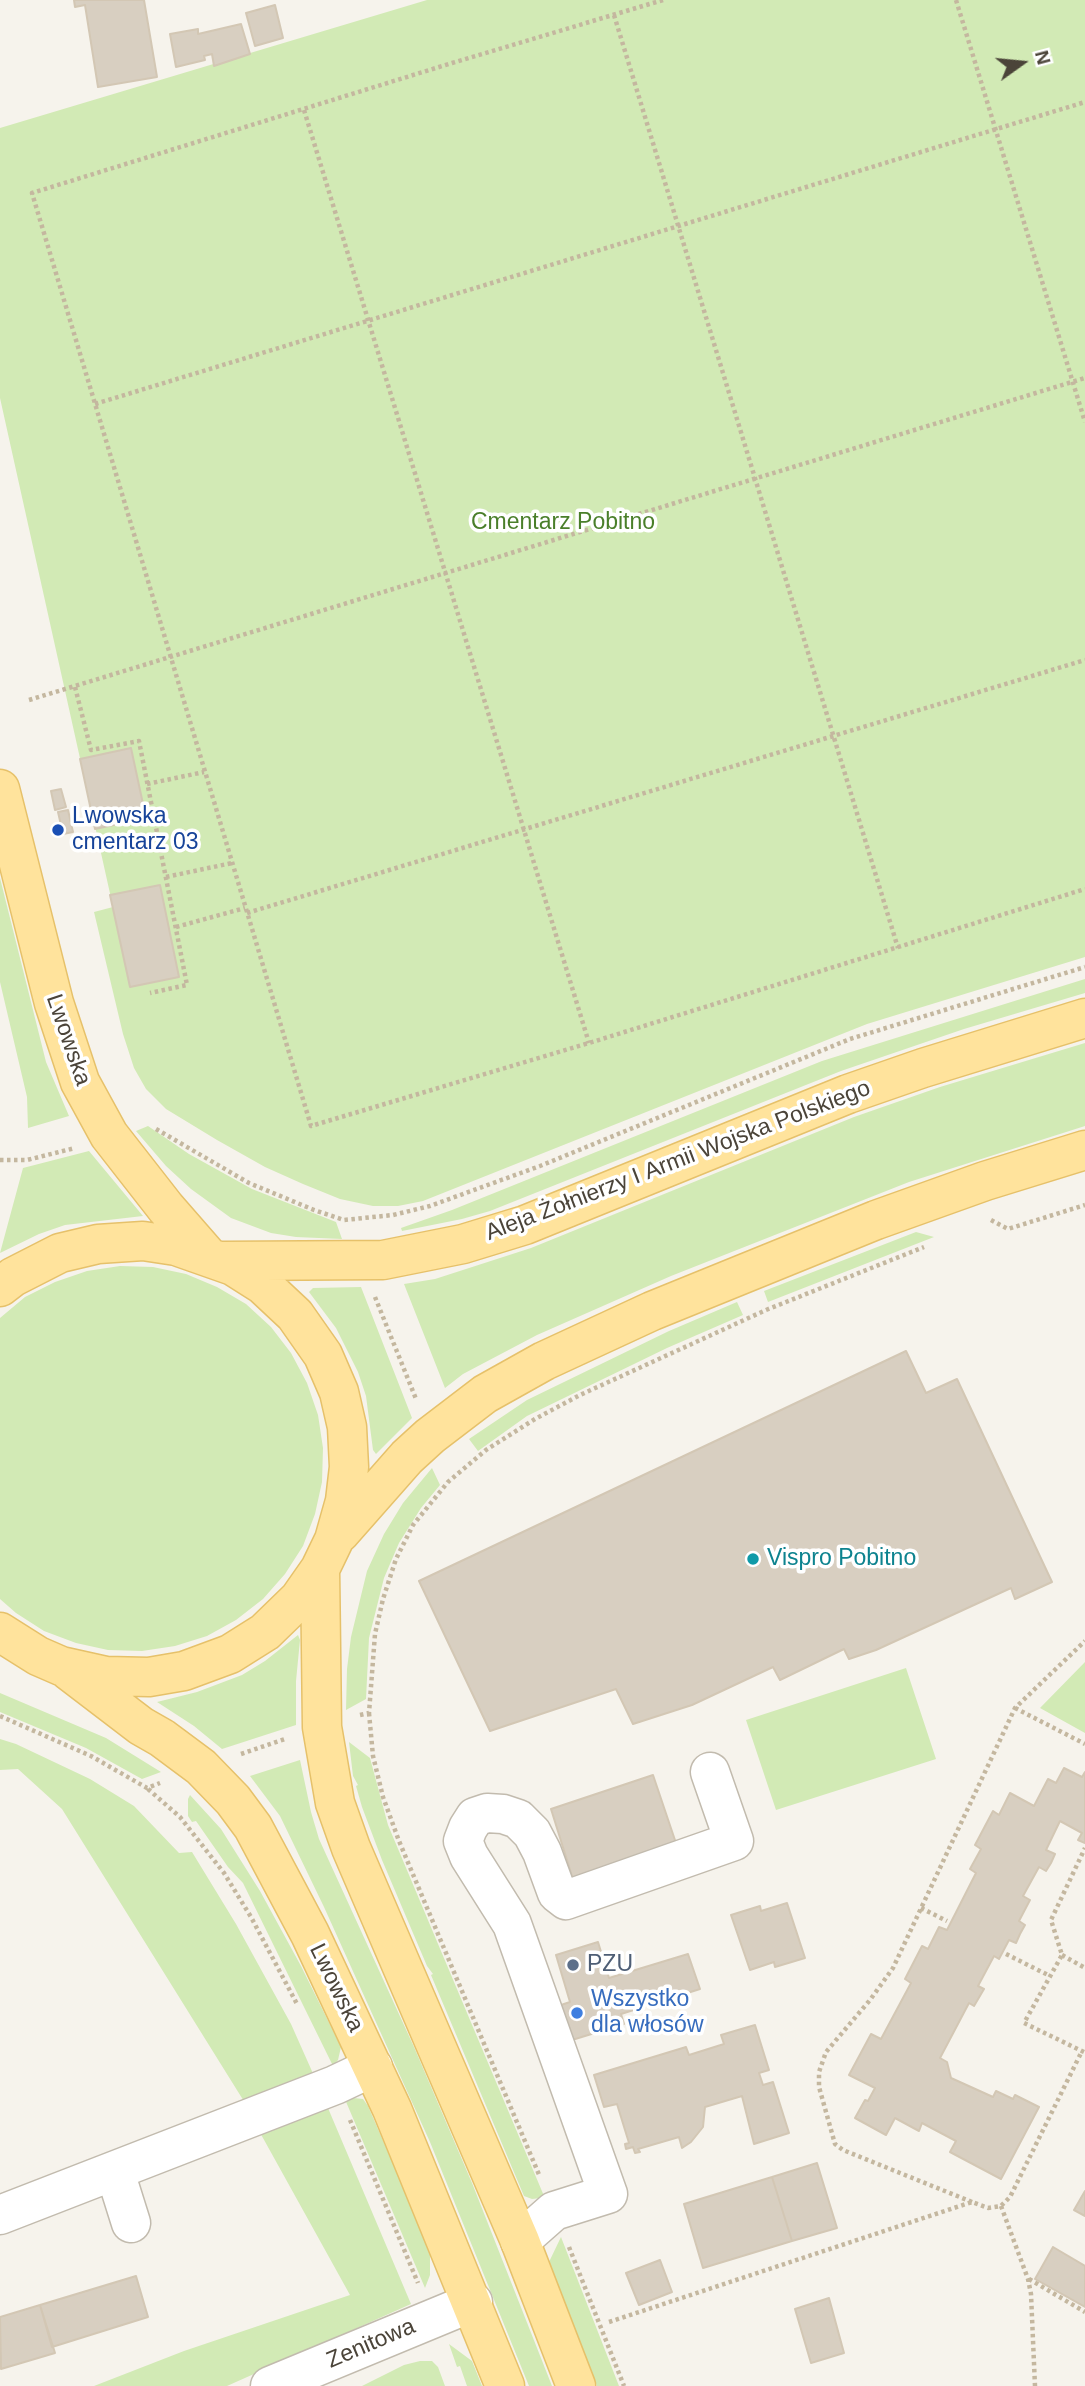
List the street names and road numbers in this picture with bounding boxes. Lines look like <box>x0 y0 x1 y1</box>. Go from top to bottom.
street label: Lwowska <box>40 991 96 1089</box>
street label: Aleja Żołnierzy I Armii Wojska Polskiego <box>482 1075 874 1247</box>
street label: Lwowska <box>303 1939 369 2037</box>
street label: Zenitowa <box>323 2313 419 2375</box>

